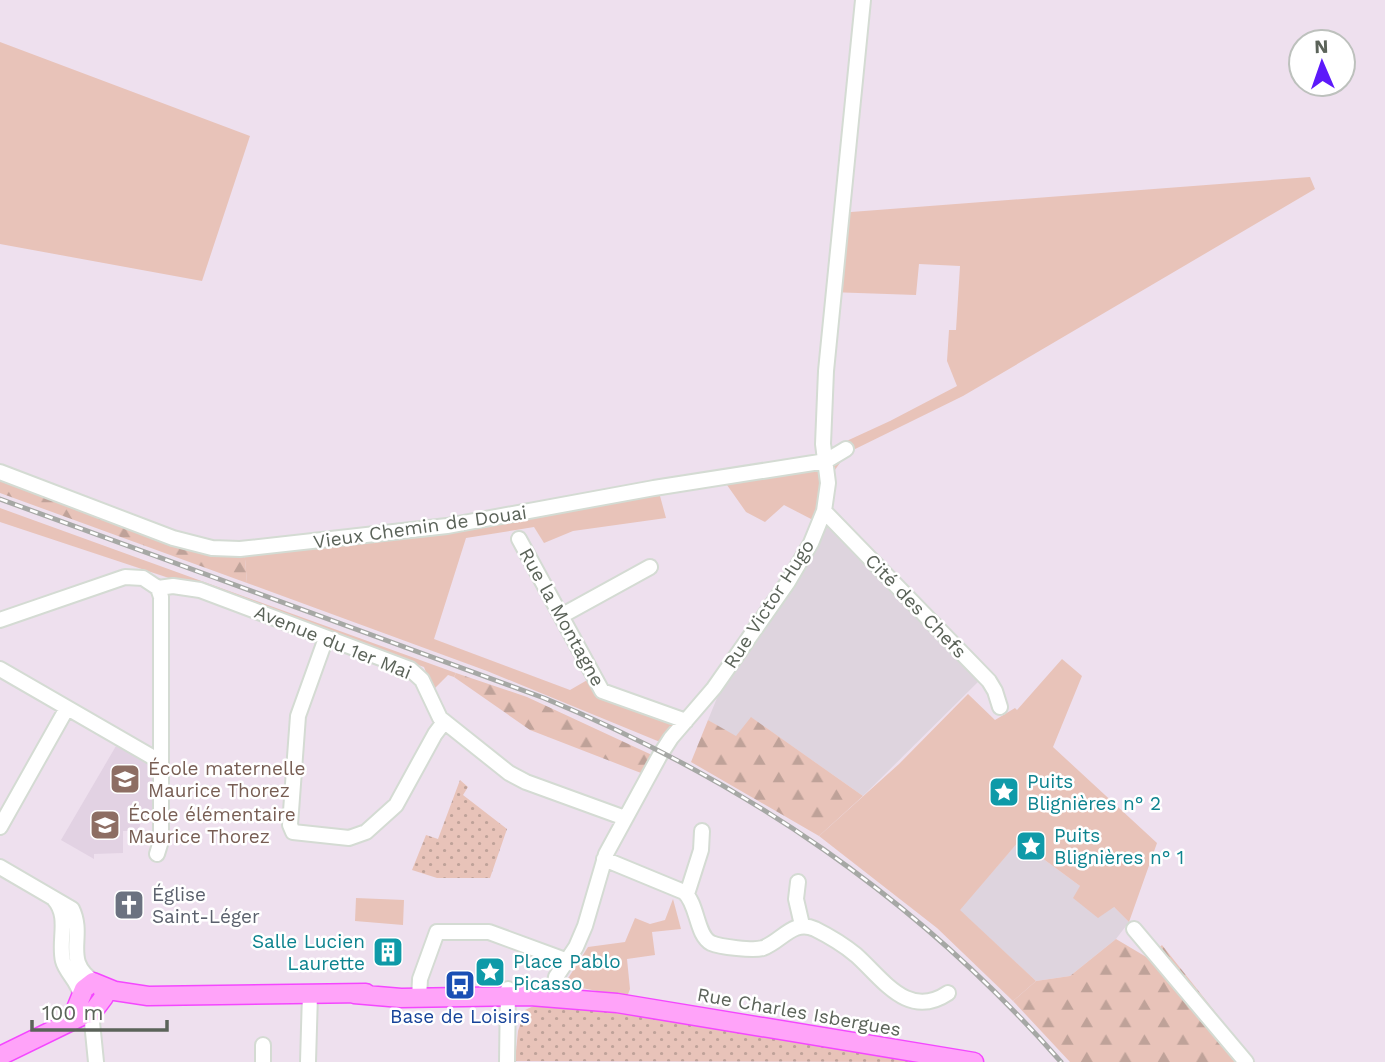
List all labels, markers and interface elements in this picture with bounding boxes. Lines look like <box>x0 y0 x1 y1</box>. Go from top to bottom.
north arrow <box>1287 28 1357 98</box>
text: N <box>1314 35 1329 58</box>
street label: Vieux Chemin de Douai <box>312 501 528 553</box>
street label: Rue Victor Hugo <box>719 535 819 673</box>
street label: Rue la Montagne <box>514 544 610 690</box>
street label: Cité des Chefs <box>860 549 972 663</box>
street label: Avenue du 1er Mai <box>251 600 415 684</box>
place label: École maternelle Maurice Thorez <box>148 757 306 802</box>
school or university icon: École maternelle Maurice Thorez <box>108 762 142 796</box>
place label: Puits Blignières n° 2 <box>1027 770 1161 815</box>
place icon: Puits Blignières n° 2 <box>987 775 1021 809</box>
place label: École élémentaire Maurice Thorez <box>128 803 296 848</box>
school or university icon: École élémentaire Maurice Thorez <box>88 808 122 842</box>
place label: Puits Blignières n° 1 <box>1054 824 1184 869</box>
place icon: Puits Blignières n° 1 <box>1014 829 1048 863</box>
place label: Église Saint-Léger <box>152 883 260 928</box>
church icon: Église Saint-Léger <box>112 888 146 922</box>
place label: Salle Lucien Laurette <box>252 930 365 975</box>
building icon: Salle Lucien Laurette <box>371 935 405 969</box>
place label: Place Pablo Picasso <box>513 950 621 995</box>
place icon: Place Pablo Picasso <box>473 955 507 989</box>
bus stop icon: Base de Loisirs <box>443 968 477 1002</box>
street label: Rue Charles Isbergues <box>695 983 903 1041</box>
scale bar <box>32 988 166 1032</box>
text: 100 m <box>42 1000 104 1025</box>
place label: Base de Loisirs <box>390 1005 530 1028</box>

